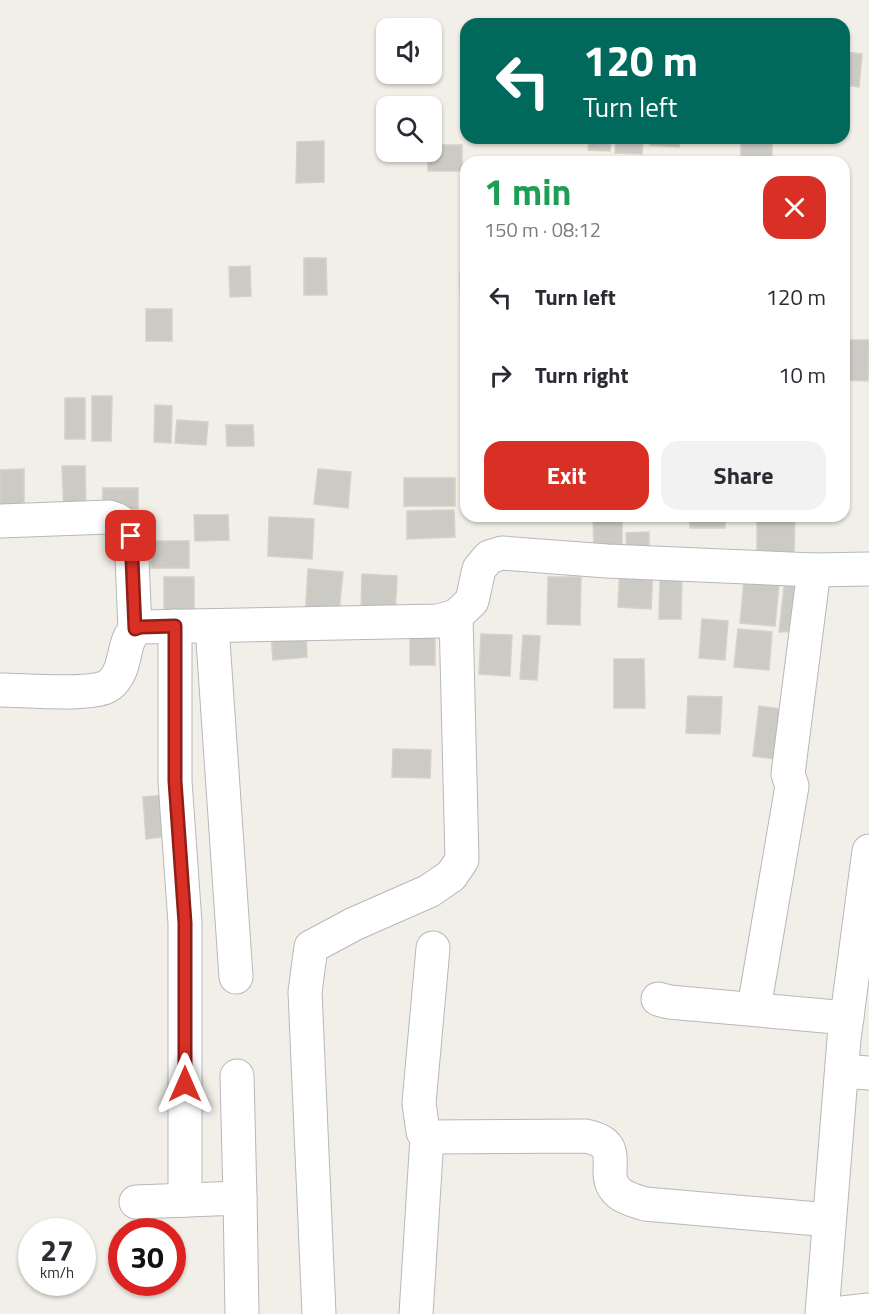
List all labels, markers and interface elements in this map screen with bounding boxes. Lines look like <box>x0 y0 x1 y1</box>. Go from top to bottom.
map controls <box>376 18 442 162</box>
button: sound <box>376 18 442 84</box>
text: 120 m <box>583 28 698 92</box>
icon: left <box>484 42 562 120</box>
text: Turn left <box>583 86 677 127</box>
button: search <box>376 96 442 162</box>
text: 1 min <box>484 164 571 219</box>
button: close <box>763 176 826 239</box>
text: 150 m · 08:12 <box>484 214 601 245</box>
text: Turn left <box>535 280 616 314</box>
text: 120 m <box>766 280 826 314</box>
icon: left <box>484 281 517 314</box>
text: Turn right <box>535 358 629 392</box>
text: 10 m <box>778 358 826 392</box>
icon: right <box>484 359 517 392</box>
button: Exit <box>484 441 649 510</box>
button: Share <box>661 441 826 510</box>
pin <box>105 510 156 561</box>
icon: arrive <box>114 519 147 552</box>
position arrow <box>153 1052 217 1116</box>
speed limit sign: 30 <box>108 1218 186 1296</box>
text: 27 <box>40 1227 74 1273</box>
text: km/h <box>40 1261 74 1284</box>

